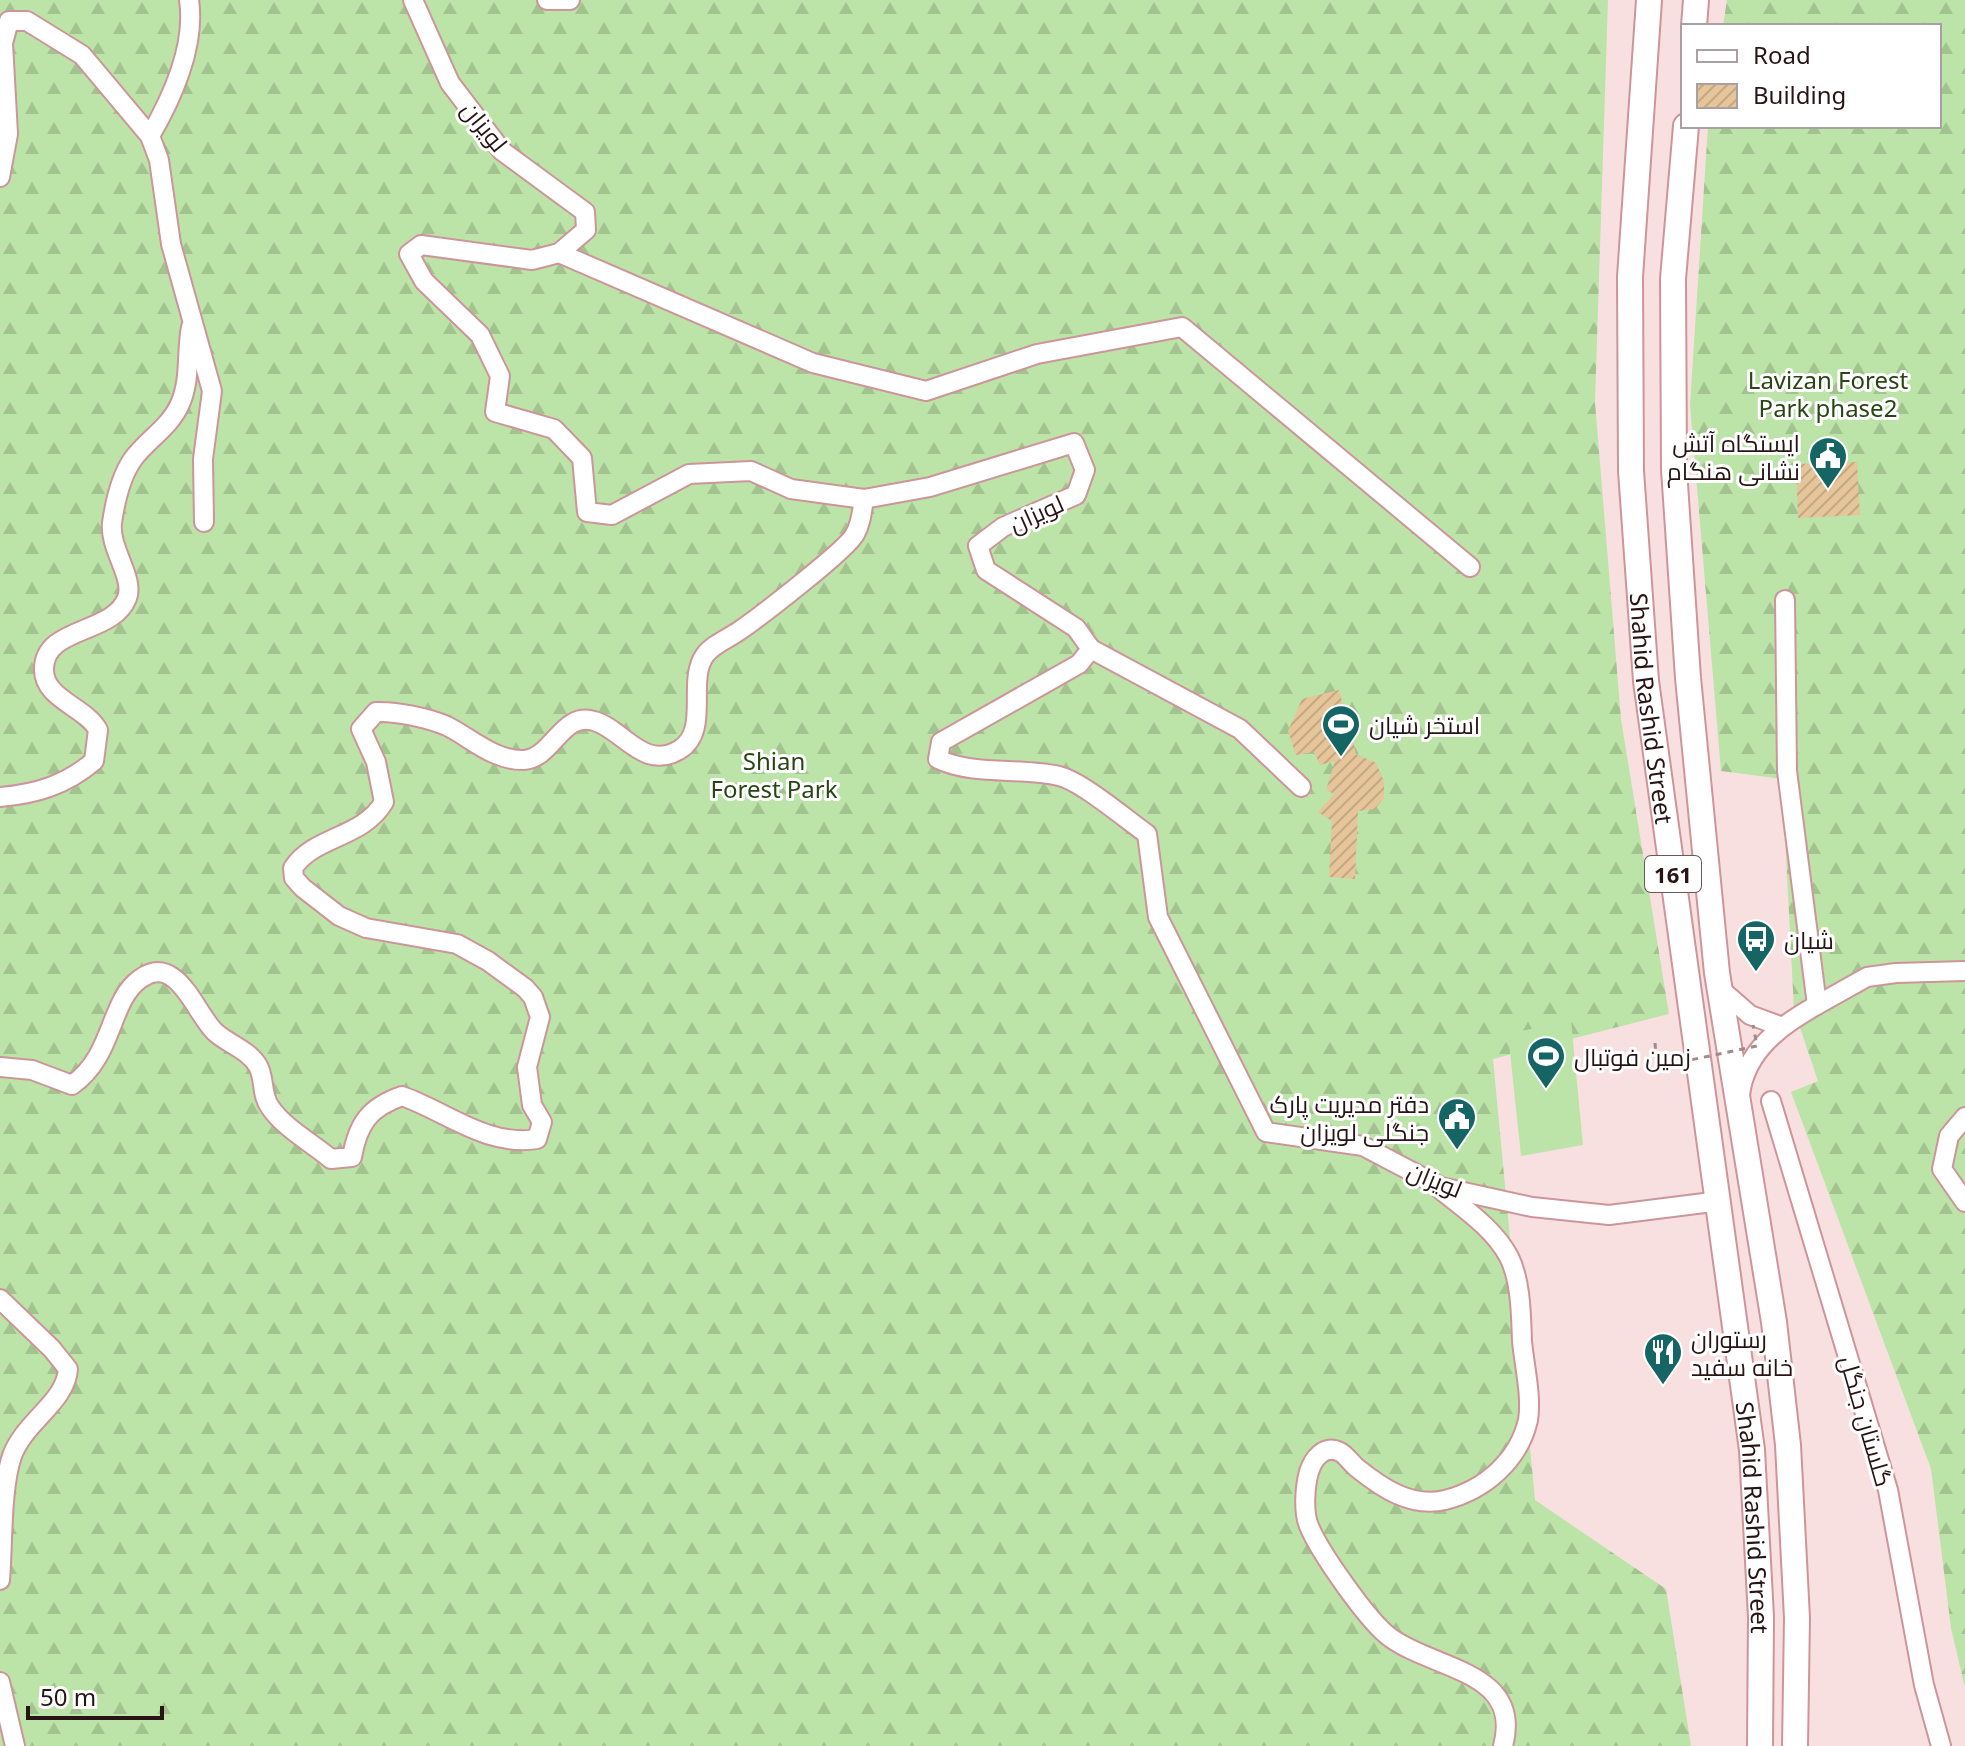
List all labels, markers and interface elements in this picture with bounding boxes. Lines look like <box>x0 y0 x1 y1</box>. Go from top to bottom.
legend <box>1681 24 1941 128</box>
text: Road <box>1753 38 1811 71</box>
text: Building <box>1753 78 1846 111</box>
street label: لویزان <box>454 94 516 158</box>
park label: Lavizan Forest Park phase2 <box>1748 363 1909 424</box>
place label: ایستگاه آتش نشانی هنگام <box>1667 426 1800 488</box>
public building icon: ایستگاه آتش نشانی هنگام <box>1807 435 1849 490</box>
street label: لویزان <box>1003 486 1069 540</box>
street label: Shahid Rashid Street <box>1623 592 1682 826</box>
sports icon: استخر شیان <box>1320 703 1362 758</box>
place label: استخر شیان <box>1369 708 1480 741</box>
park label: Shian Forest Park <box>710 744 838 805</box>
road number: 161 <box>1645 856 1701 892</box>
bus stop icon: شیان <box>1735 918 1777 973</box>
place label: شیان <box>1784 923 1834 956</box>
sports icon: زمین فوتبال <box>1525 1035 1567 1090</box>
place label: زمین فوتبال <box>1574 1040 1691 1073</box>
place label: دفتر مدیریت پارک جنگلی لویزان <box>1270 1087 1429 1148</box>
public building icon: دفتر مدیریت پارک جنگلی لویزان <box>1436 1096 1478 1151</box>
street label: لویزان <box>1403 1153 1467 1205</box>
place label: رستوران خانه سفید <box>1691 1322 1793 1383</box>
restaurant icon: رستوران خانه سفید <box>1642 1331 1684 1386</box>
street label: گلستان جنگل <box>1833 1352 1901 1490</box>
street label: Shahid Rashid Street <box>1729 1399 1778 1634</box>
scale bar <box>28 1670 162 1720</box>
text: 50 m <box>40 1680 96 1713</box>

